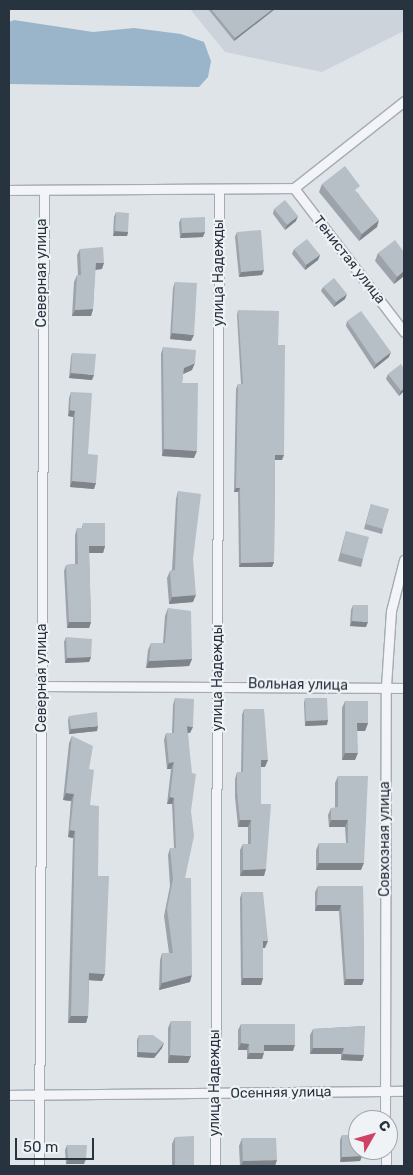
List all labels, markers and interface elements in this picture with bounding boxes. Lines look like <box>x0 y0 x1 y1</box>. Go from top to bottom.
street label: Тенистая улица <box>309 213 389 307</box>
street label: Северная улица <box>34 219 50 327</box>
street label: улица Надежды <box>211 219 227 327</box>
street label: Северная улица <box>34 624 50 732</box>
street label: улица Надежды <box>210 624 226 732</box>
street label: Вольная улица <box>248 676 348 694</box>
street label: Совхозная улица <box>377 781 393 897</box>
street label: улица Надежды <box>207 1029 223 1137</box>
street label: Осенняя улица <box>230 1084 332 1102</box>
north arrow <box>348 1110 398 1160</box>
text: С <box>375 1117 394 1135</box>
scale bar <box>18 1128 96 1160</box>
text: 50 m <box>23 1138 58 1156</box>

